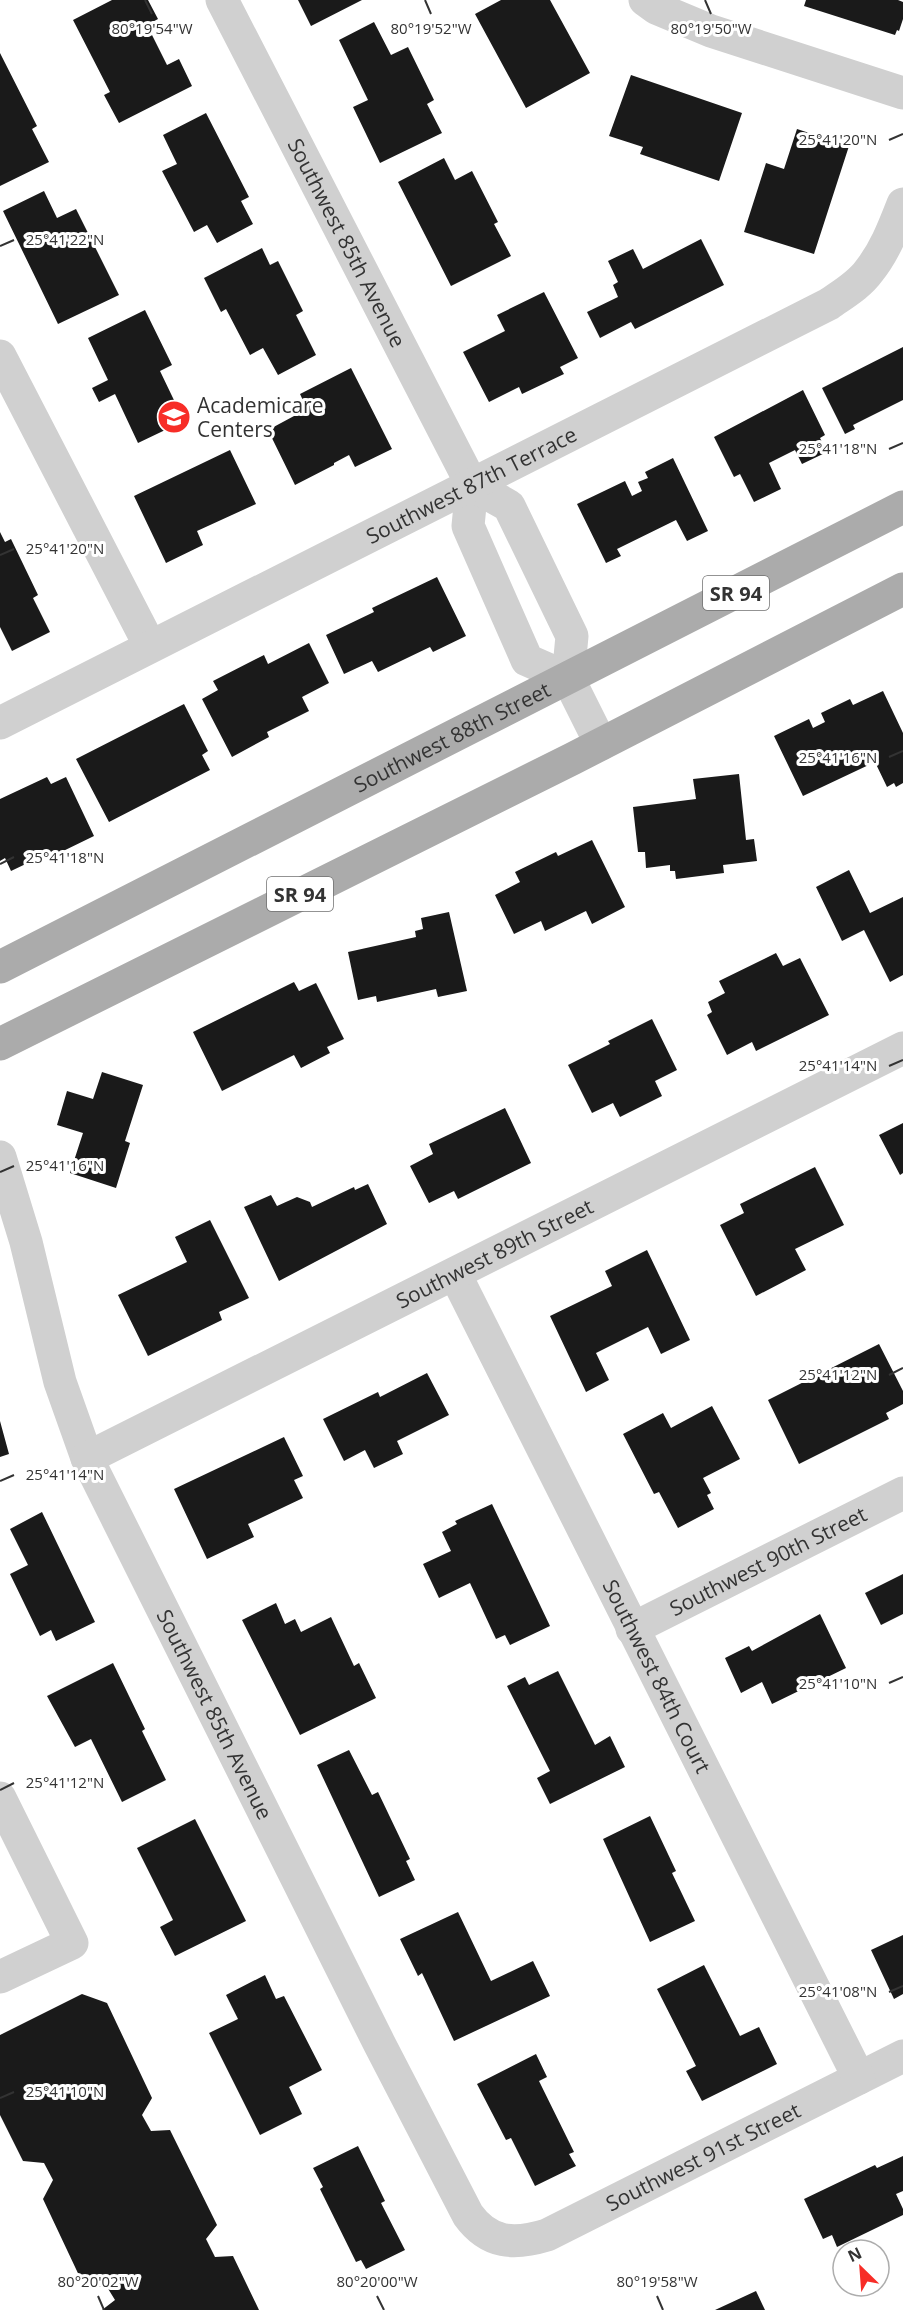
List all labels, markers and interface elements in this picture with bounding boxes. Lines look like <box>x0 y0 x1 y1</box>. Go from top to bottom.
text: 80°19'54"W <box>112 18 193 38</box>
text: 80°19'52"W <box>391 18 472 38</box>
text: 80°19'50"W <box>671 18 752 38</box>
text: 25°41'20"N <box>799 129 877 149</box>
street label: Southwest 85th Avenue <box>282 133 413 352</box>
text: 25°41'22"N <box>26 229 104 249</box>
place label: Academicare Centers <box>197 391 324 443</box>
school or university icon: Academicare Centers <box>156 399 192 435</box>
street label: Southwest 87th Terrace <box>361 420 581 550</box>
text: 25°41'18"N <box>799 438 877 458</box>
text: 25°41'20"N <box>26 538 104 558</box>
road number: SR 94 <box>703 576 769 610</box>
street label: Southwest 88th Street <box>349 675 555 799</box>
text: 25°41'16"N <box>799 747 877 767</box>
text: 25°41'18"N <box>26 847 104 867</box>
road number: SR 94 <box>267 877 333 911</box>
text: 25°41'14"N <box>799 1055 877 1075</box>
text: 25°41'16"N <box>26 1155 104 1175</box>
street label: Southwest 89th Street <box>391 1192 598 1315</box>
text: 25°41'12"N <box>799 1364 877 1384</box>
text: 25°41'14"N <box>26 1464 104 1484</box>
street label: Southwest 90th Street <box>665 1500 871 1622</box>
street label: Southwest 84th Court <box>597 1575 717 1778</box>
street label: Southwest 85th Avenue <box>151 1604 279 1824</box>
text: 25°41'10"N <box>799 1673 877 1693</box>
text: 25°41'12"N <box>26 1772 104 1792</box>
text: 25°41'08"N <box>799 1981 877 2001</box>
text: 25°41'10"N <box>26 2081 104 2101</box>
street label: Southwest 91st Street <box>601 2096 805 2217</box>
north arrow <box>831 2238 891 2298</box>
text: N <box>844 2242 865 2267</box>
text: 80°20'02"W <box>58 2271 139 2291</box>
text: 80°20'00"W <box>337 2271 418 2291</box>
text: 80°19'58"W <box>617 2271 698 2291</box>

